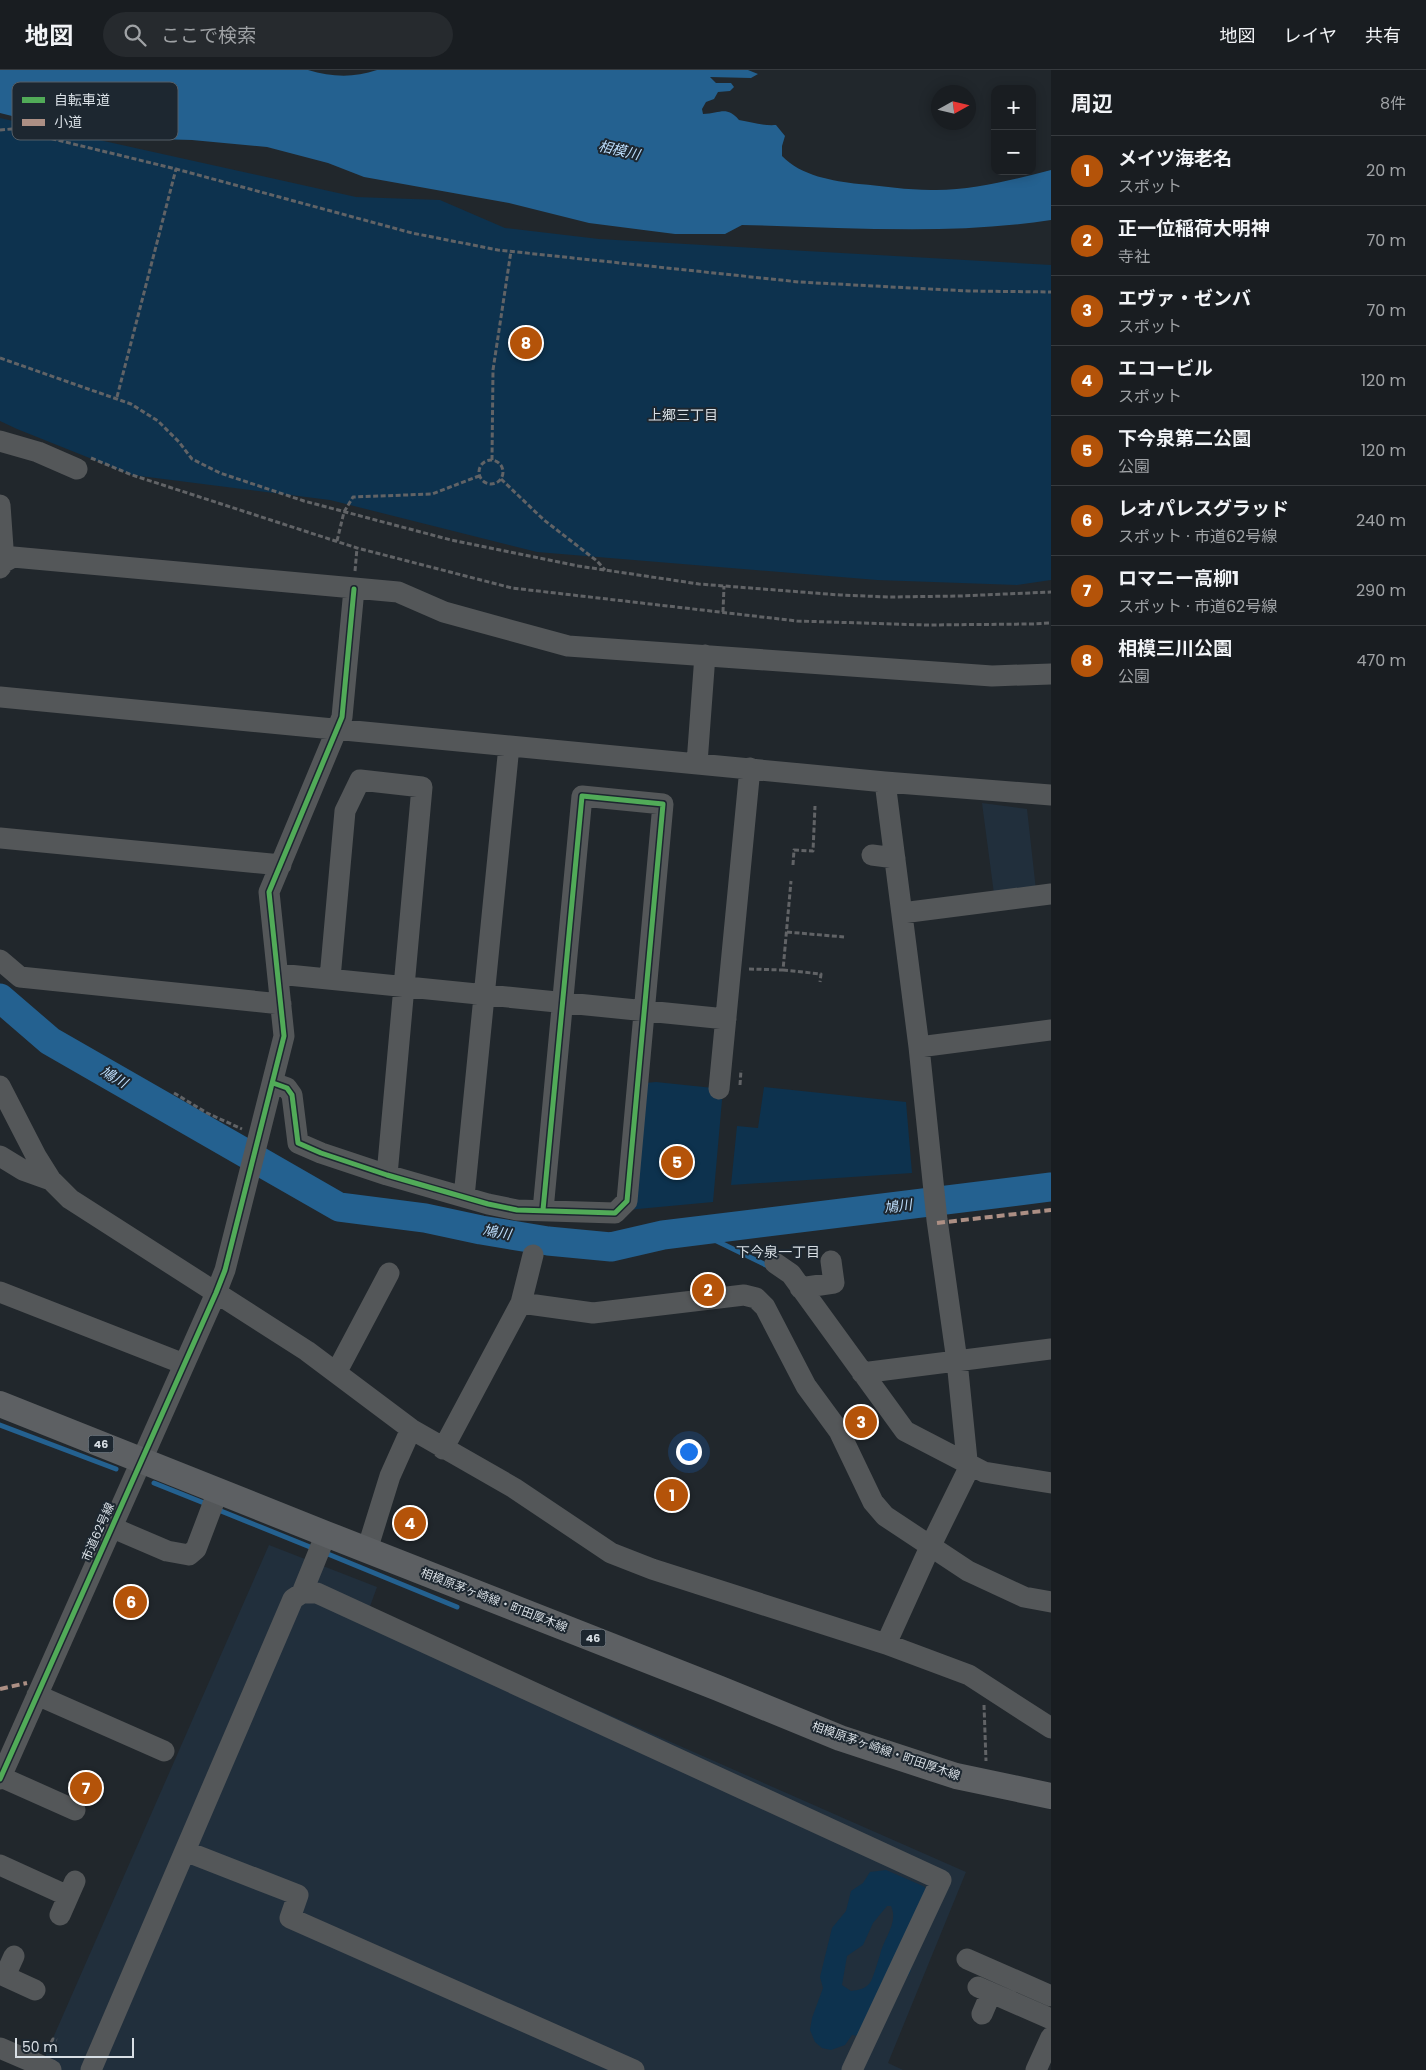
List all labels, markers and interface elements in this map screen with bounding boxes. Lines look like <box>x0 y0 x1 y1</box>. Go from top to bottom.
search box <box>103 12 453 57</box>
text: 地図 <box>25 19 73 52</box>
icon: search <box>121 21 149 49</box>
text: ここで検索 <box>161 22 256 49</box>
text: 地図 <box>1220 23 1256 48</box>
text: レイヤ <box>1284 23 1337 48</box>
text: 共有 <box>1365 23 1401 48</box>
legend <box>12 82 178 140</box>
north arrow <box>931 85 976 130</box>
map controls <box>991 85 1036 175</box>
button: + <box>991 85 1036 130</box>
text: 周辺 <box>1071 89 1113 118</box>
text: 自転車道 <box>54 90 110 110</box>
text: 8件 <box>1380 92 1406 115</box>
text: 小道 <box>54 112 82 132</box>
button: − <box>991 130 1036 175</box>
water label: 相模川 <box>596 136 644 165</box>
text: メイツ海老名 <box>1118 145 1232 172</box>
text: 1 <box>1084 159 1090 182</box>
text: 20 m <box>1366 159 1406 182</box>
text: スポット <box>1118 175 1182 198</box>
text: 正一位稲荷大明神 <box>1118 215 1270 242</box>
text: 2 <box>1082 229 1092 252</box>
text: 70 m <box>1366 229 1406 252</box>
text: 寺社 <box>1118 245 1150 268</box>
text: エヴァ・ゼンバ <box>1118 285 1251 312</box>
text: 3 <box>1082 299 1092 322</box>
text: 70 m <box>1366 299 1406 322</box>
text: スポット <box>1118 315 1182 338</box>
pin: 8 <box>510 324 542 362</box>
text: エコービル <box>1118 355 1213 382</box>
text: 4 <box>1082 369 1092 392</box>
text: 120 m <box>1361 369 1406 392</box>
text: スポット <box>1118 385 1182 408</box>
district label: 上郷三丁目 <box>648 405 718 425</box>
text: 下今泉第二公園 <box>1118 425 1251 452</box>
text: 5 <box>1082 439 1092 462</box>
text: 120 m <box>1361 439 1406 462</box>
text: 公園 <box>1118 455 1150 478</box>
text: レオパレスグラッド <box>1118 495 1289 522</box>
text: 6 <box>1082 509 1092 532</box>
text: 240 m <box>1356 509 1406 532</box>
text: スポット · 市道62号線 <box>1118 525 1277 548</box>
text: ロマニー高柳1 <box>1118 565 1239 592</box>
text: 7 <box>1083 579 1091 602</box>
text: 290 m <box>1356 579 1406 602</box>
text: スポット · 市道62号線 <box>1118 595 1277 618</box>
text: 相模三川公園 <box>1118 635 1232 662</box>
text: 8 <box>1082 649 1092 672</box>
text: 470 m <box>1356 649 1406 672</box>
text: 公園 <box>1118 665 1150 688</box>
water label: 鳩川 <box>97 1061 133 1094</box>
pin: 5 <box>661 1143 693 1181</box>
water label: 鳩川 <box>883 1194 915 1218</box>
water label: 鳩川 <box>481 1220 514 1245</box>
district label: 下今泉一丁目 <box>736 1242 820 1262</box>
pin: 2 <box>692 1271 724 1309</box>
pin: 3 <box>845 1403 877 1441</box>
road number: 46 <box>88 1436 114 1452</box>
your location <box>676 1439 702 1465</box>
pin: 1 <box>656 1476 688 1514</box>
street label: 市道62号線 <box>77 1500 118 1564</box>
pin: 4 <box>394 1504 426 1542</box>
street label: 相模原茅ヶ崎線・町田厚木線 <box>418 1564 570 1635</box>
pin: 6 <box>115 1583 147 1621</box>
road number: 46 <box>580 1630 606 1646</box>
street label: 相模原茅ヶ崎線・町田厚木線 <box>810 1717 963 1784</box>
pin: 7 <box>70 1769 102 1807</box>
scale bar <box>15 2035 134 2058</box>
text: 50 m <box>22 2037 58 2057</box>

